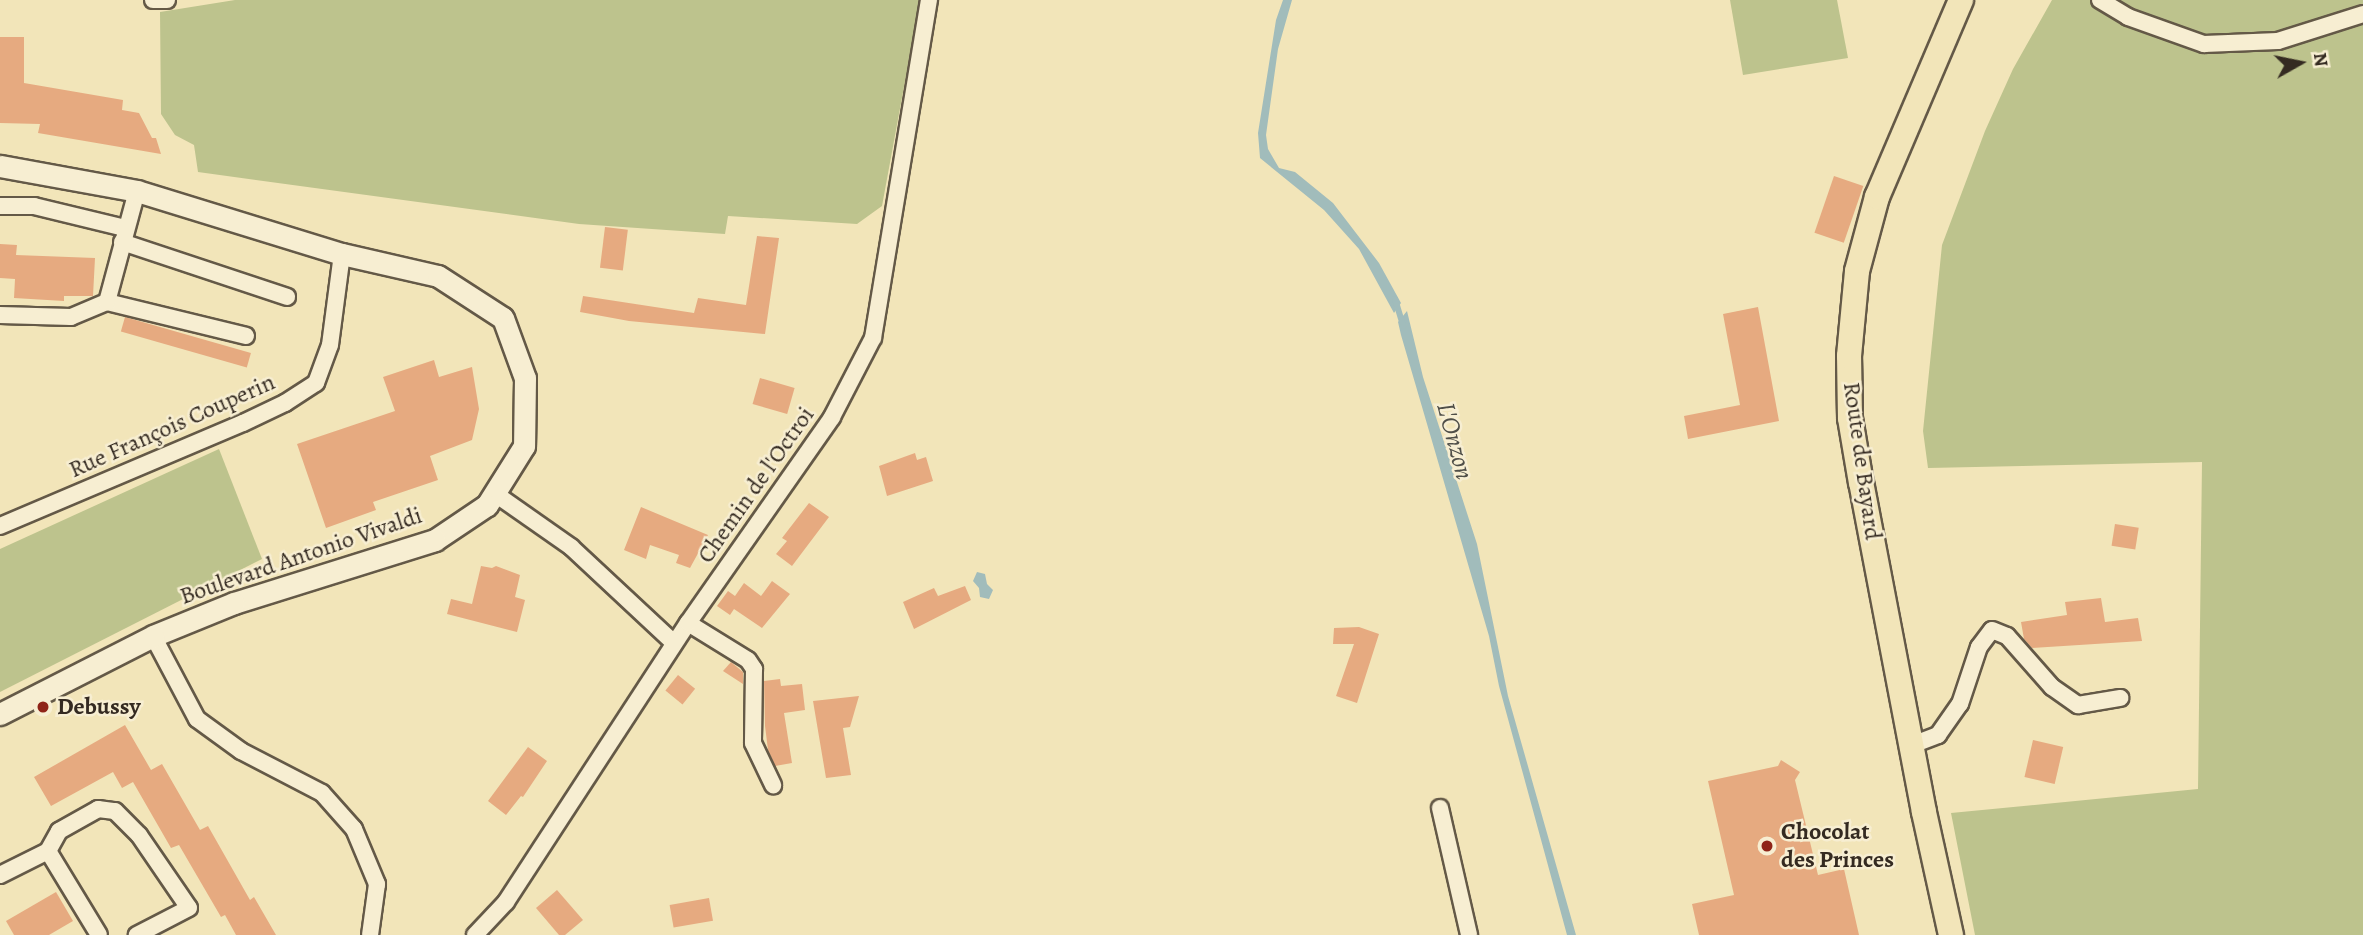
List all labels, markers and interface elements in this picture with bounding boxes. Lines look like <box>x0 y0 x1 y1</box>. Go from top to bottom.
north arrow <box>2265 28 2335 98</box>
text: N <box>2307 51 2335 69</box>
street label: Rue François Couperin <box>65 368 279 484</box>
street label: Route de Bayard <box>1837 380 1887 542</box>
water label: L'Onzon <box>1430 399 1480 483</box>
street label: Chemin de l'Octroi <box>691 401 821 569</box>
street label: Boulevard Antonio Vivaldi <box>176 501 426 611</box>
place label: Debussy <box>57 693 141 721</box>
marker: Debussy <box>35 699 51 715</box>
place label: Chocolat des Princes <box>1781 818 1894 874</box>
marker: Chocolat des Princes <box>1759 838 1775 854</box>

